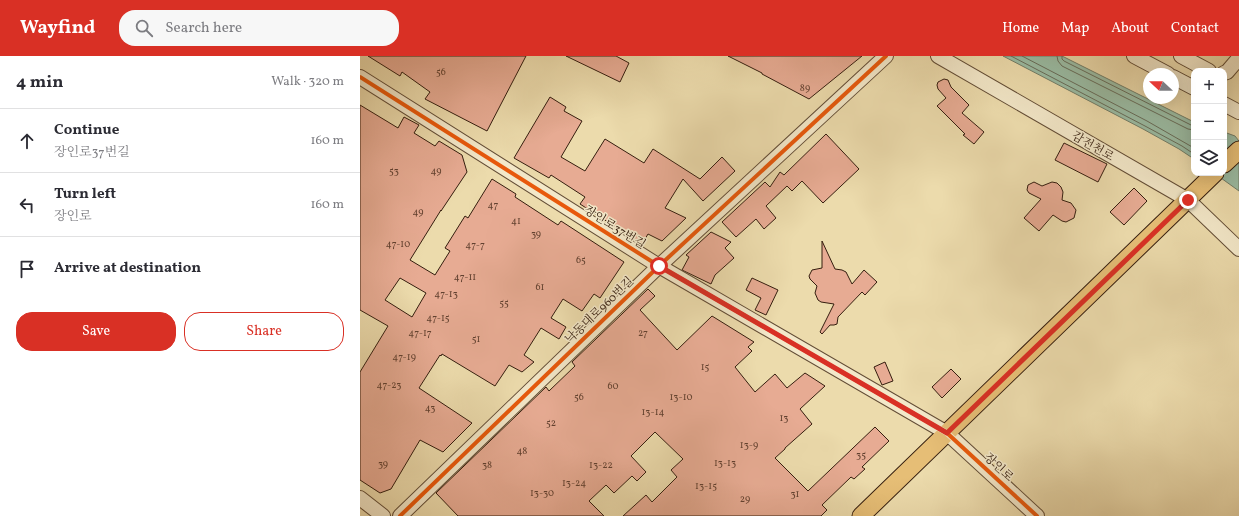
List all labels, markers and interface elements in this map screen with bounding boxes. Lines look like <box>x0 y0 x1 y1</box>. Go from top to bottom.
search box <box>119 10 399 46</box>
text: Wayfind <box>20 15 95 41</box>
icon: search <box>133 17 155 39</box>
text: Search here <box>165 18 242 39</box>
text: Home <box>1002 19 1039 38</box>
text: Map <box>1061 19 1089 38</box>
text: About <box>1111 19 1149 38</box>
text: Contact <box>1171 19 1219 38</box>
house number: 56 <box>436 65 446 79</box>
north arrow <box>1143 68 1179 104</box>
map controls <box>1191 68 1227 176</box>
button: + <box>1191 68 1227 104</box>
text: 4 min <box>16 71 63 94</box>
text: Walk · 320 m <box>271 73 344 91</box>
house number: 89 <box>800 81 810 95</box>
button: − <box>1191 104 1227 140</box>
text: Continue <box>54 120 119 141</box>
street label: 감전천로 <box>1068 128 1117 166</box>
icon: ahead <box>16 130 38 152</box>
text: 160 m <box>310 132 344 150</box>
button: layers <box>1191 140 1227 176</box>
text: 장인로37번길 <box>54 144 130 162</box>
house number: 53 <box>389 164 399 178</box>
house number: 49 <box>431 164 441 178</box>
text: Turn left <box>54 184 116 205</box>
route end <box>1179 191 1197 209</box>
icon: left <box>16 194 38 216</box>
text: 160 m <box>310 196 344 214</box>
house number: 47 <box>488 198 499 212</box>
street label: 장인로37번길 <box>581 203 648 253</box>
house number: 49 <box>413 205 423 219</box>
text: 장인로 <box>54 208 92 226</box>
house number: 41 <box>511 214 521 228</box>
house number: 39 <box>531 227 541 241</box>
house number: 47-10 <box>386 237 410 251</box>
house number: 47-7 <box>465 238 485 252</box>
house number: 65 <box>576 253 586 267</box>
route start <box>650 257 668 275</box>
icon: arrive <box>16 258 38 280</box>
text: Arrive at destination <box>54 258 201 279</box>
house number: 47-11 <box>454 270 476 284</box>
street label: 낙동대로960번길 <box>562 274 637 348</box>
house number: 61 <box>536 280 545 294</box>
house number: 47-13 <box>434 287 458 301</box>
house number: 55 <box>499 296 509 310</box>
house number: 47-15 <box>426 311 450 325</box>
button: Save <box>16 312 176 351</box>
button: Share <box>184 312 344 351</box>
house number: 47-17 <box>408 326 432 340</box>
house number: 27 <box>638 326 648 340</box>
house number: 51 <box>472 332 480 346</box>
house number: 47-19 <box>392 350 416 364</box>
house number: 15 <box>701 360 710 374</box>
house number: 47-23 <box>377 378 401 392</box>
house number: 60 <box>607 379 619 393</box>
house number: 56 <box>574 390 584 404</box>
house number: 13-10 <box>669 390 693 404</box>
house number: 43 <box>425 401 435 415</box>
house number: 13-14 <box>641 405 665 419</box>
house number: 13 <box>779 411 789 425</box>
house number: 52 <box>546 416 556 430</box>
house number: 13-9 <box>740 438 758 452</box>
house number: 48 <box>517 444 527 458</box>
house number: 35 <box>856 448 866 462</box>
street label: 장인로 <box>980 450 1017 486</box>
house number: 13-13 <box>714 456 736 470</box>
house number: 39 <box>378 457 388 471</box>
house number: 38 <box>482 458 492 472</box>
house number: 13-22 <box>589 458 613 472</box>
house number: 13-24 <box>562 476 586 490</box>
house number: 13-15 <box>695 479 717 493</box>
house number: 13-30 <box>530 486 554 500</box>
house number: 31 <box>790 487 800 501</box>
house number: 29 <box>740 492 750 506</box>

